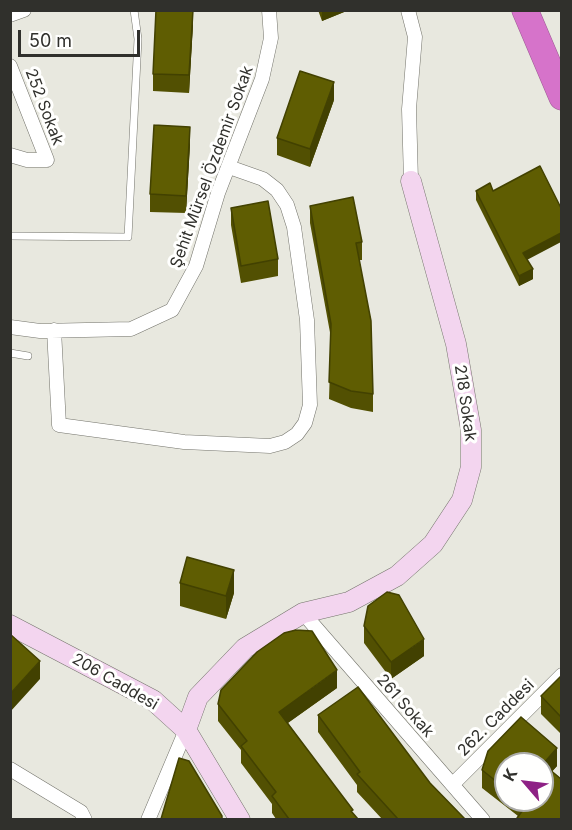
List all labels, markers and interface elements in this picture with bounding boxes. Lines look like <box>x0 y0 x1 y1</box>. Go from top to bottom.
scale bar <box>21 18 142 56</box>
text: 50 m <box>29 30 72 51</box>
street label: Şehit Mürsel Özdemir Sokak <box>166 63 258 271</box>
street label: 252 Sokak <box>21 66 67 148</box>
street label: 218 Sokak <box>450 364 480 442</box>
street label: 206 Caddesi <box>69 650 161 714</box>
street label: 261 Sokak <box>372 671 438 741</box>
street label: 262. Caddesi <box>454 676 538 760</box>
north arrow <box>494 752 554 812</box>
text: K <box>498 765 521 784</box>

